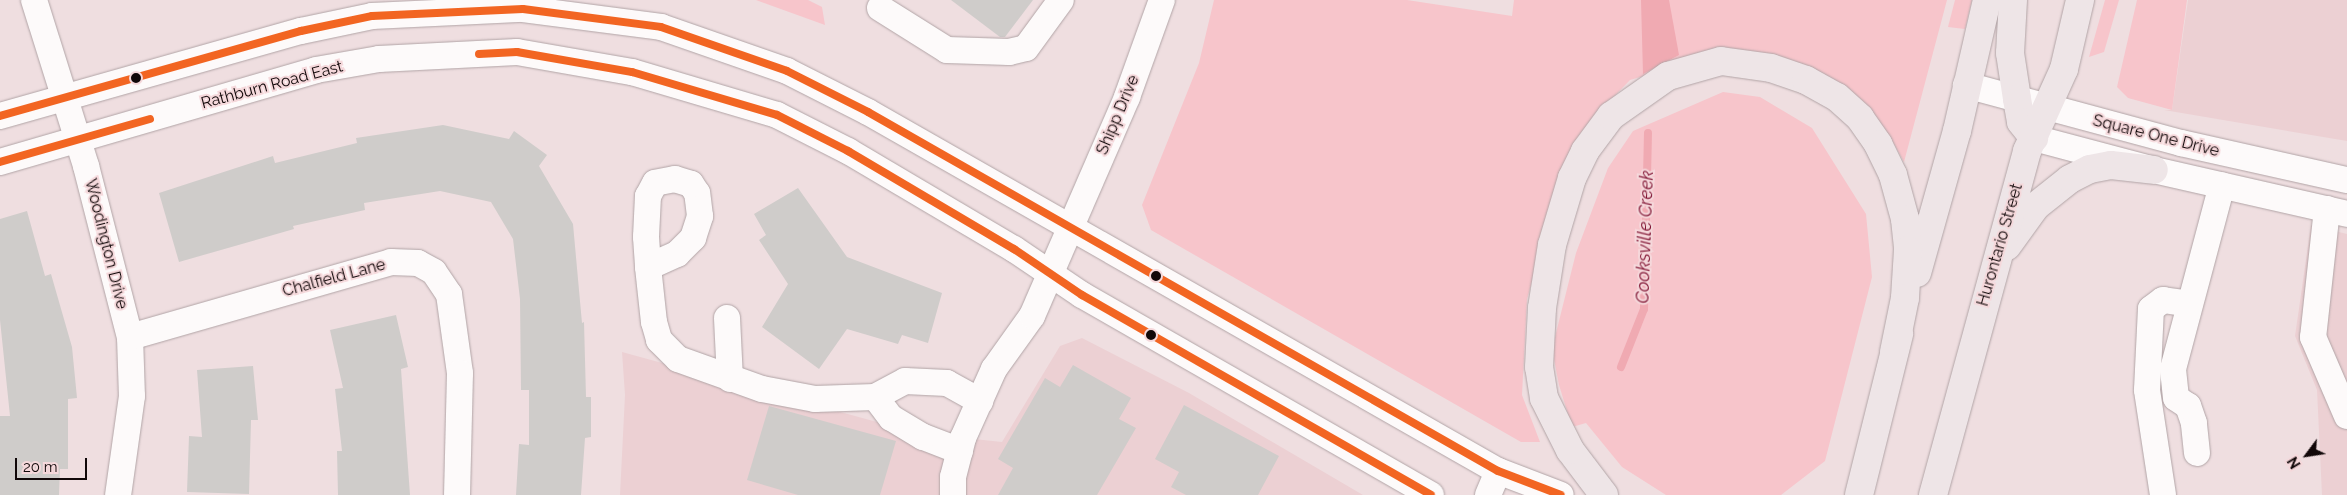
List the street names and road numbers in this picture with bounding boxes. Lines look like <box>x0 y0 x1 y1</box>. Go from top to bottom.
street label: Rathburn Road East <box>199 57 345 113</box>
street label: Shipp Drive <box>1093 72 1143 158</box>
street label: Square One Drive <box>2091 111 2221 161</box>
street label: Woodington Drive <box>81 177 131 311</box>
street label: Hurontario Street <box>1973 182 2027 308</box>
street label: Chalfield Lane <box>280 255 388 301</box>

